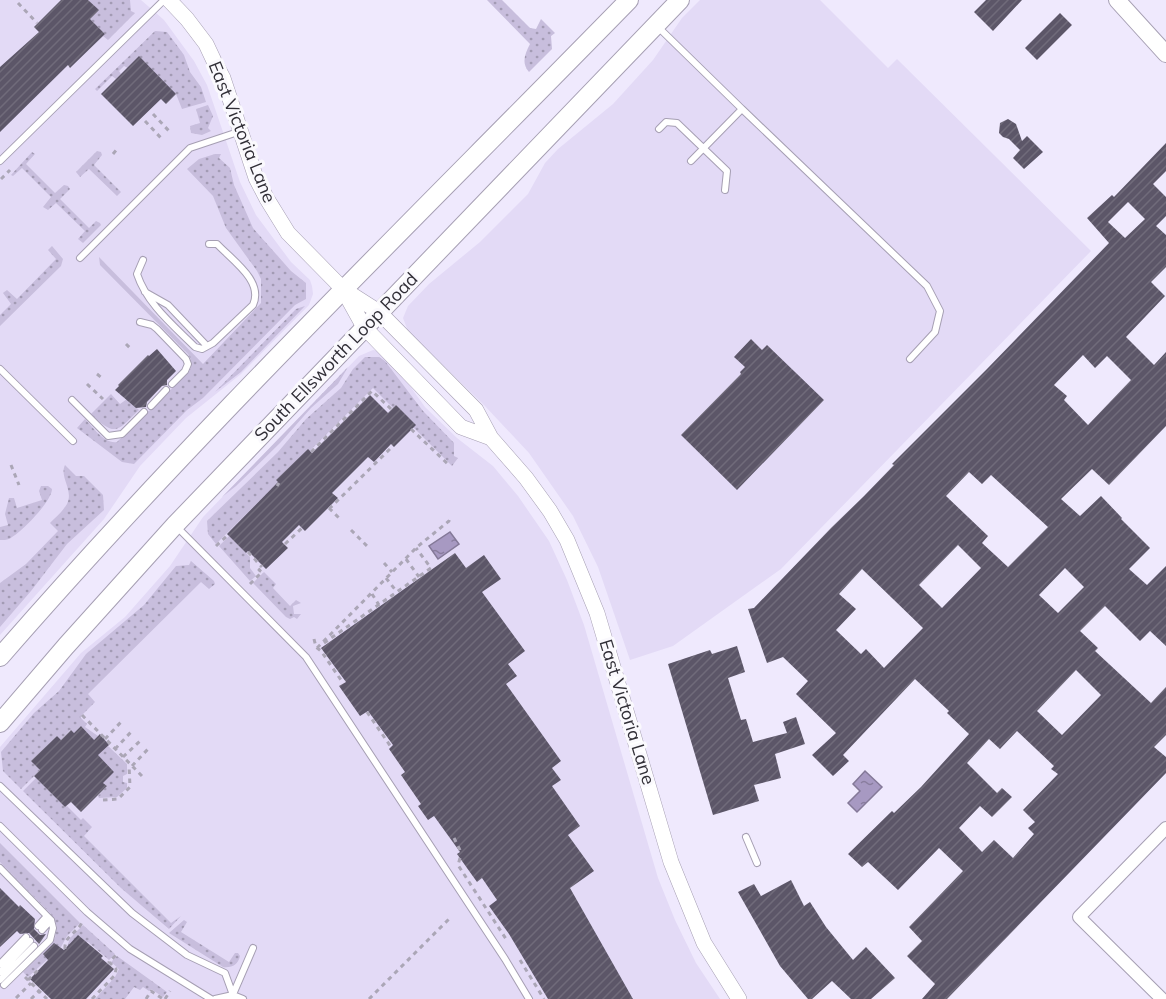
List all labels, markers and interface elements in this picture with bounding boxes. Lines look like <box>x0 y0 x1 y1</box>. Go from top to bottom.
street label: East Victoria Lane <box>204 58 281 206</box>
street label: South Ellsworth Loop Road <box>249 268 422 446</box>
street label: East Victoria Lane <box>594 636 660 787</box>

